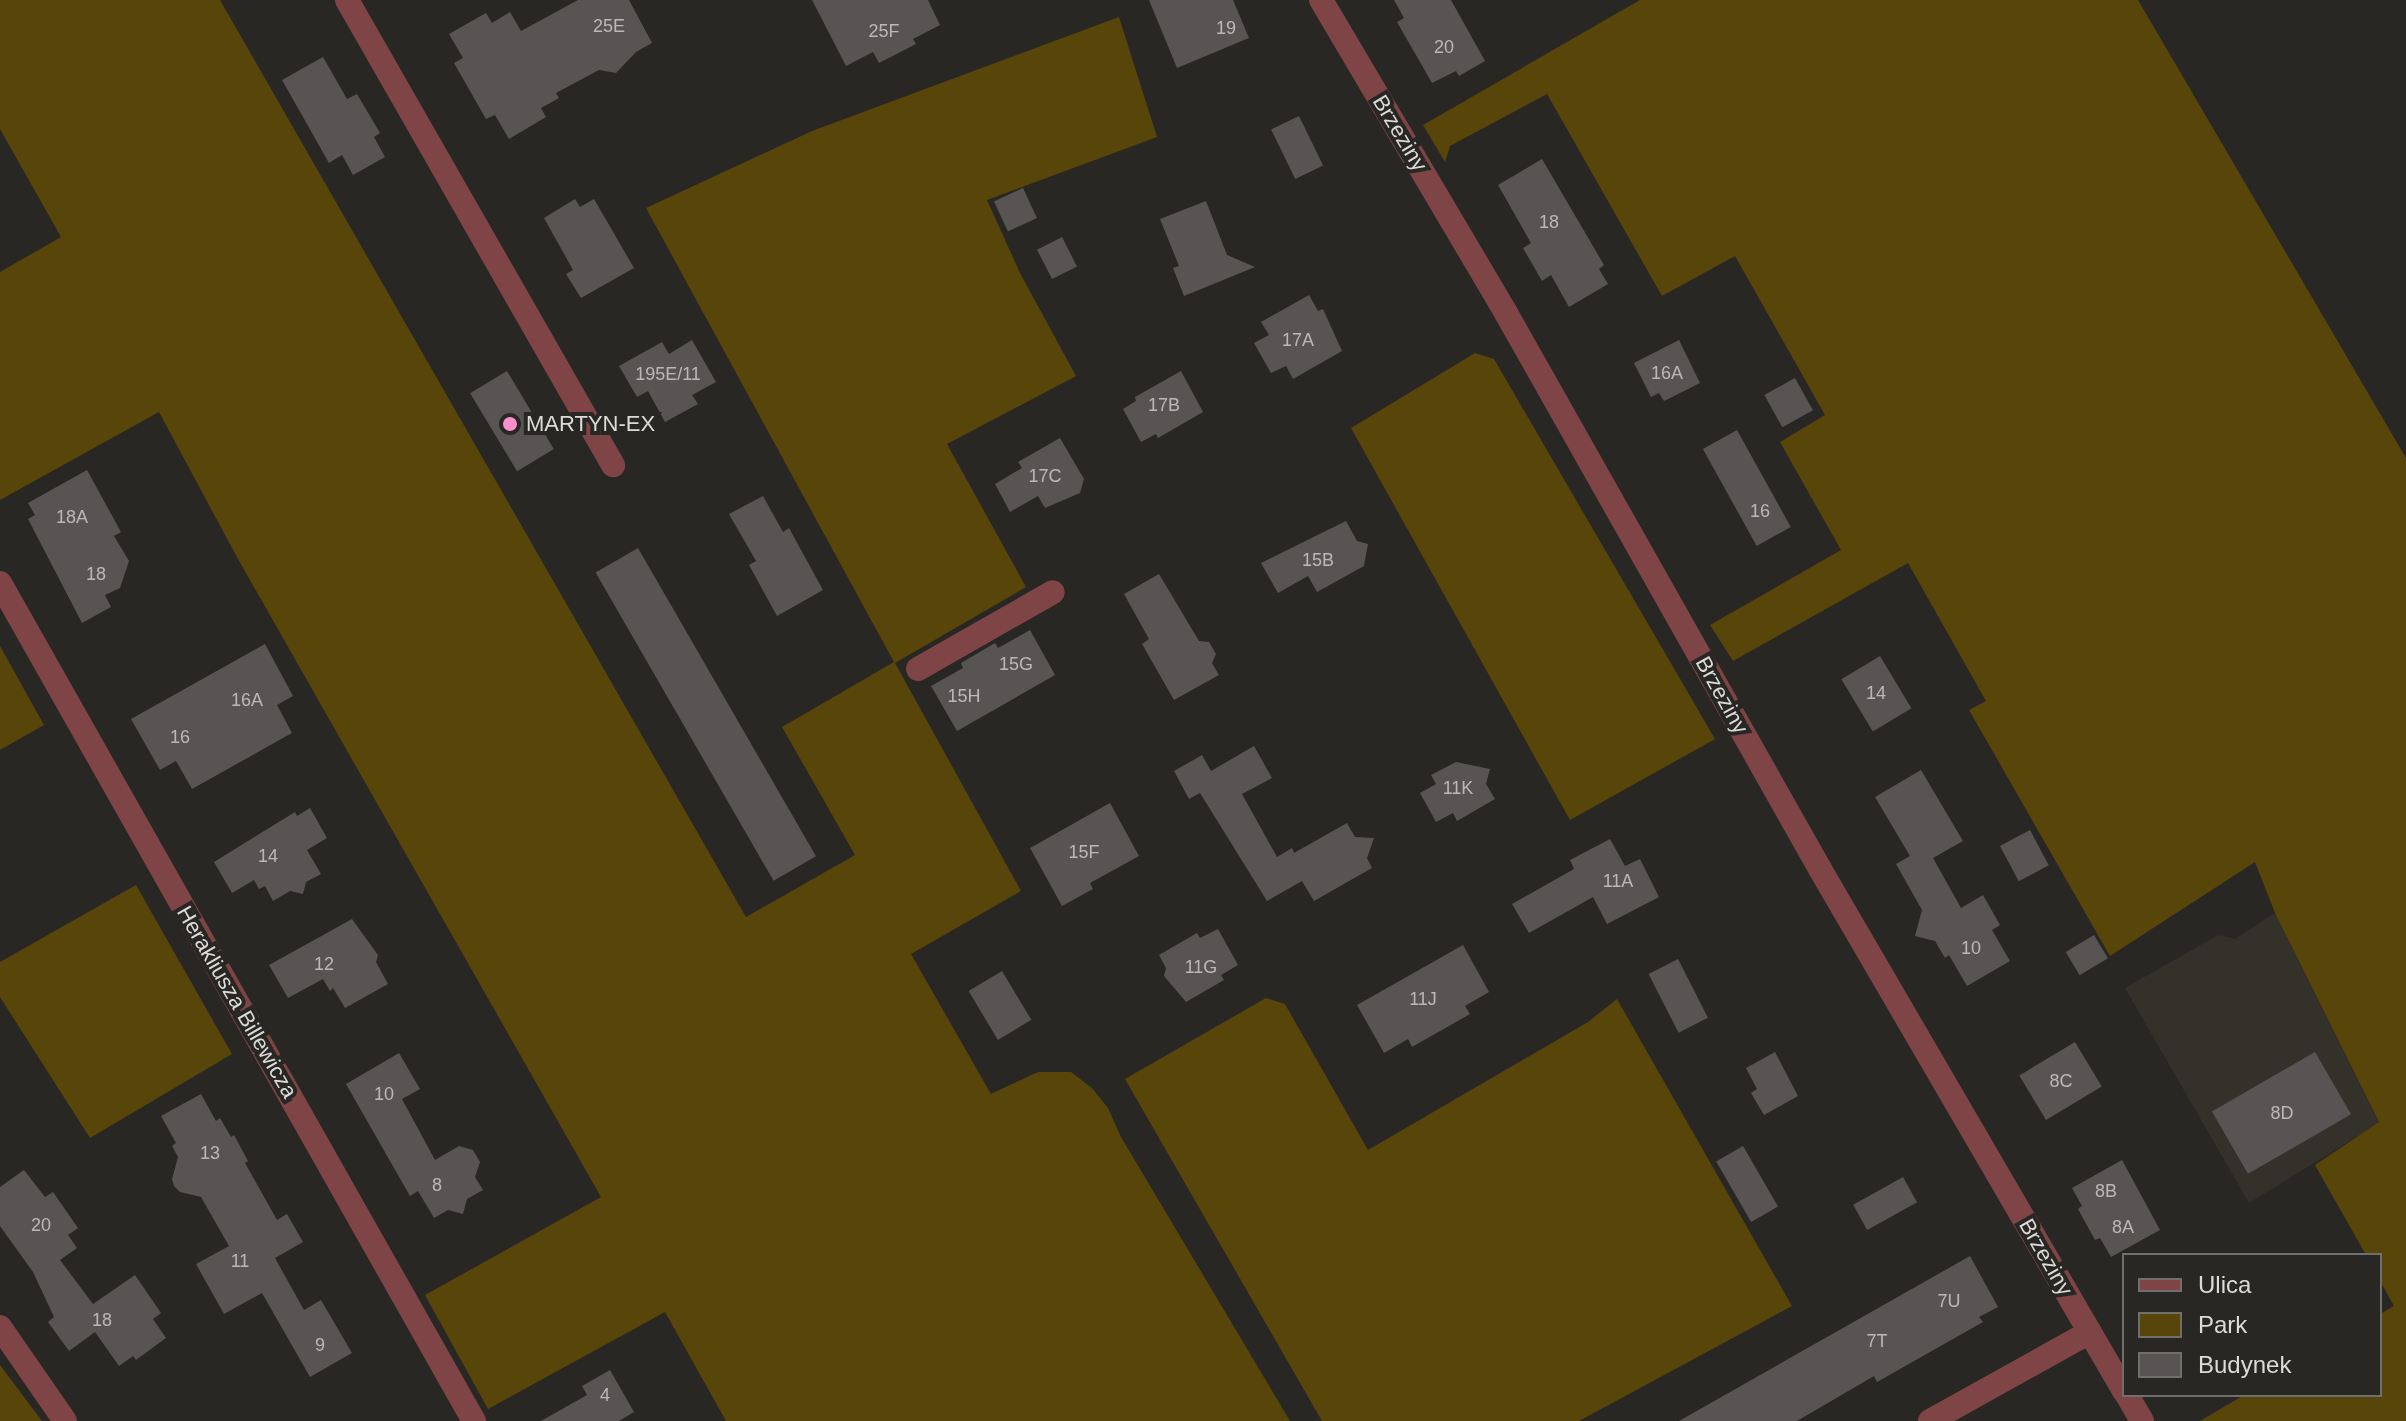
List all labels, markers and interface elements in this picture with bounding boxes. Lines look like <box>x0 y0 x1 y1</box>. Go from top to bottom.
house number: 25E <box>593 15 625 37</box>
house number: 19 <box>1216 17 1236 39</box>
house number: 25F <box>868 20 900 42</box>
house number: 20 <box>1434 36 1454 58</box>
street label: Brzeziny <box>1367 90 1433 176</box>
house number: 18 <box>1539 211 1559 233</box>
house number: 17A <box>1282 329 1314 351</box>
house number: 16A <box>1651 362 1683 384</box>
house number: 195E/11 <box>635 363 701 385</box>
house number: 17B <box>1148 394 1180 416</box>
place label: MARTYN-EX <box>526 411 655 437</box>
marker: MARTYN-EX <box>501 415 519 433</box>
house number: 17C <box>1028 465 1062 487</box>
house number: 16 <box>1750 500 1770 522</box>
house number: 18A <box>56 506 88 528</box>
house number: 15B <box>1302 549 1334 571</box>
house number: 18 <box>86 563 106 585</box>
street label: Brzeziny <box>1690 652 1754 738</box>
house number: 15G <box>999 653 1033 675</box>
house number: 14 <box>1866 682 1886 704</box>
house number: 15H <box>947 685 981 707</box>
house number: 16A <box>231 689 263 711</box>
house number: 16 <box>170 726 190 748</box>
house number: 11K <box>1443 777 1473 799</box>
house number: 15F <box>1068 841 1100 863</box>
house number: 14 <box>258 845 278 867</box>
house number: 11A <box>1603 870 1633 892</box>
street label: Herakliusza Billewicza <box>171 901 303 1103</box>
house number: 10 <box>1961 937 1981 959</box>
house number: 12 <box>314 953 334 975</box>
house number: 11G <box>1185 956 1217 978</box>
house number: 11J <box>1409 988 1437 1010</box>
house number: 8C <box>2049 1070 2073 1092</box>
house number: 10 <box>374 1083 394 1105</box>
house number: 8D <box>2270 1102 2294 1124</box>
house number: 13 <box>200 1142 220 1164</box>
house number: 8 <box>432 1174 442 1196</box>
house number: 8B <box>2095 1180 2117 1202</box>
house number: 20 <box>31 1214 51 1236</box>
street label: Brzeziny <box>2013 1214 2079 1300</box>
house number: 8A <box>2112 1216 2134 1238</box>
house number: 11 <box>231 1250 249 1272</box>
legend <box>2122 1253 2382 1397</box>
text: Ulica <box>2198 1271 2251 1298</box>
house number: 7U <box>1937 1290 1961 1312</box>
house number: 18 <box>92 1309 112 1331</box>
text: Park <box>2198 1311 2247 1338</box>
house number: 7T <box>1866 1330 1888 1352</box>
house number: 9 <box>315 1334 325 1356</box>
text: Budynek <box>2198 1351 2291 1378</box>
house number: 4 <box>600 1384 610 1406</box>

